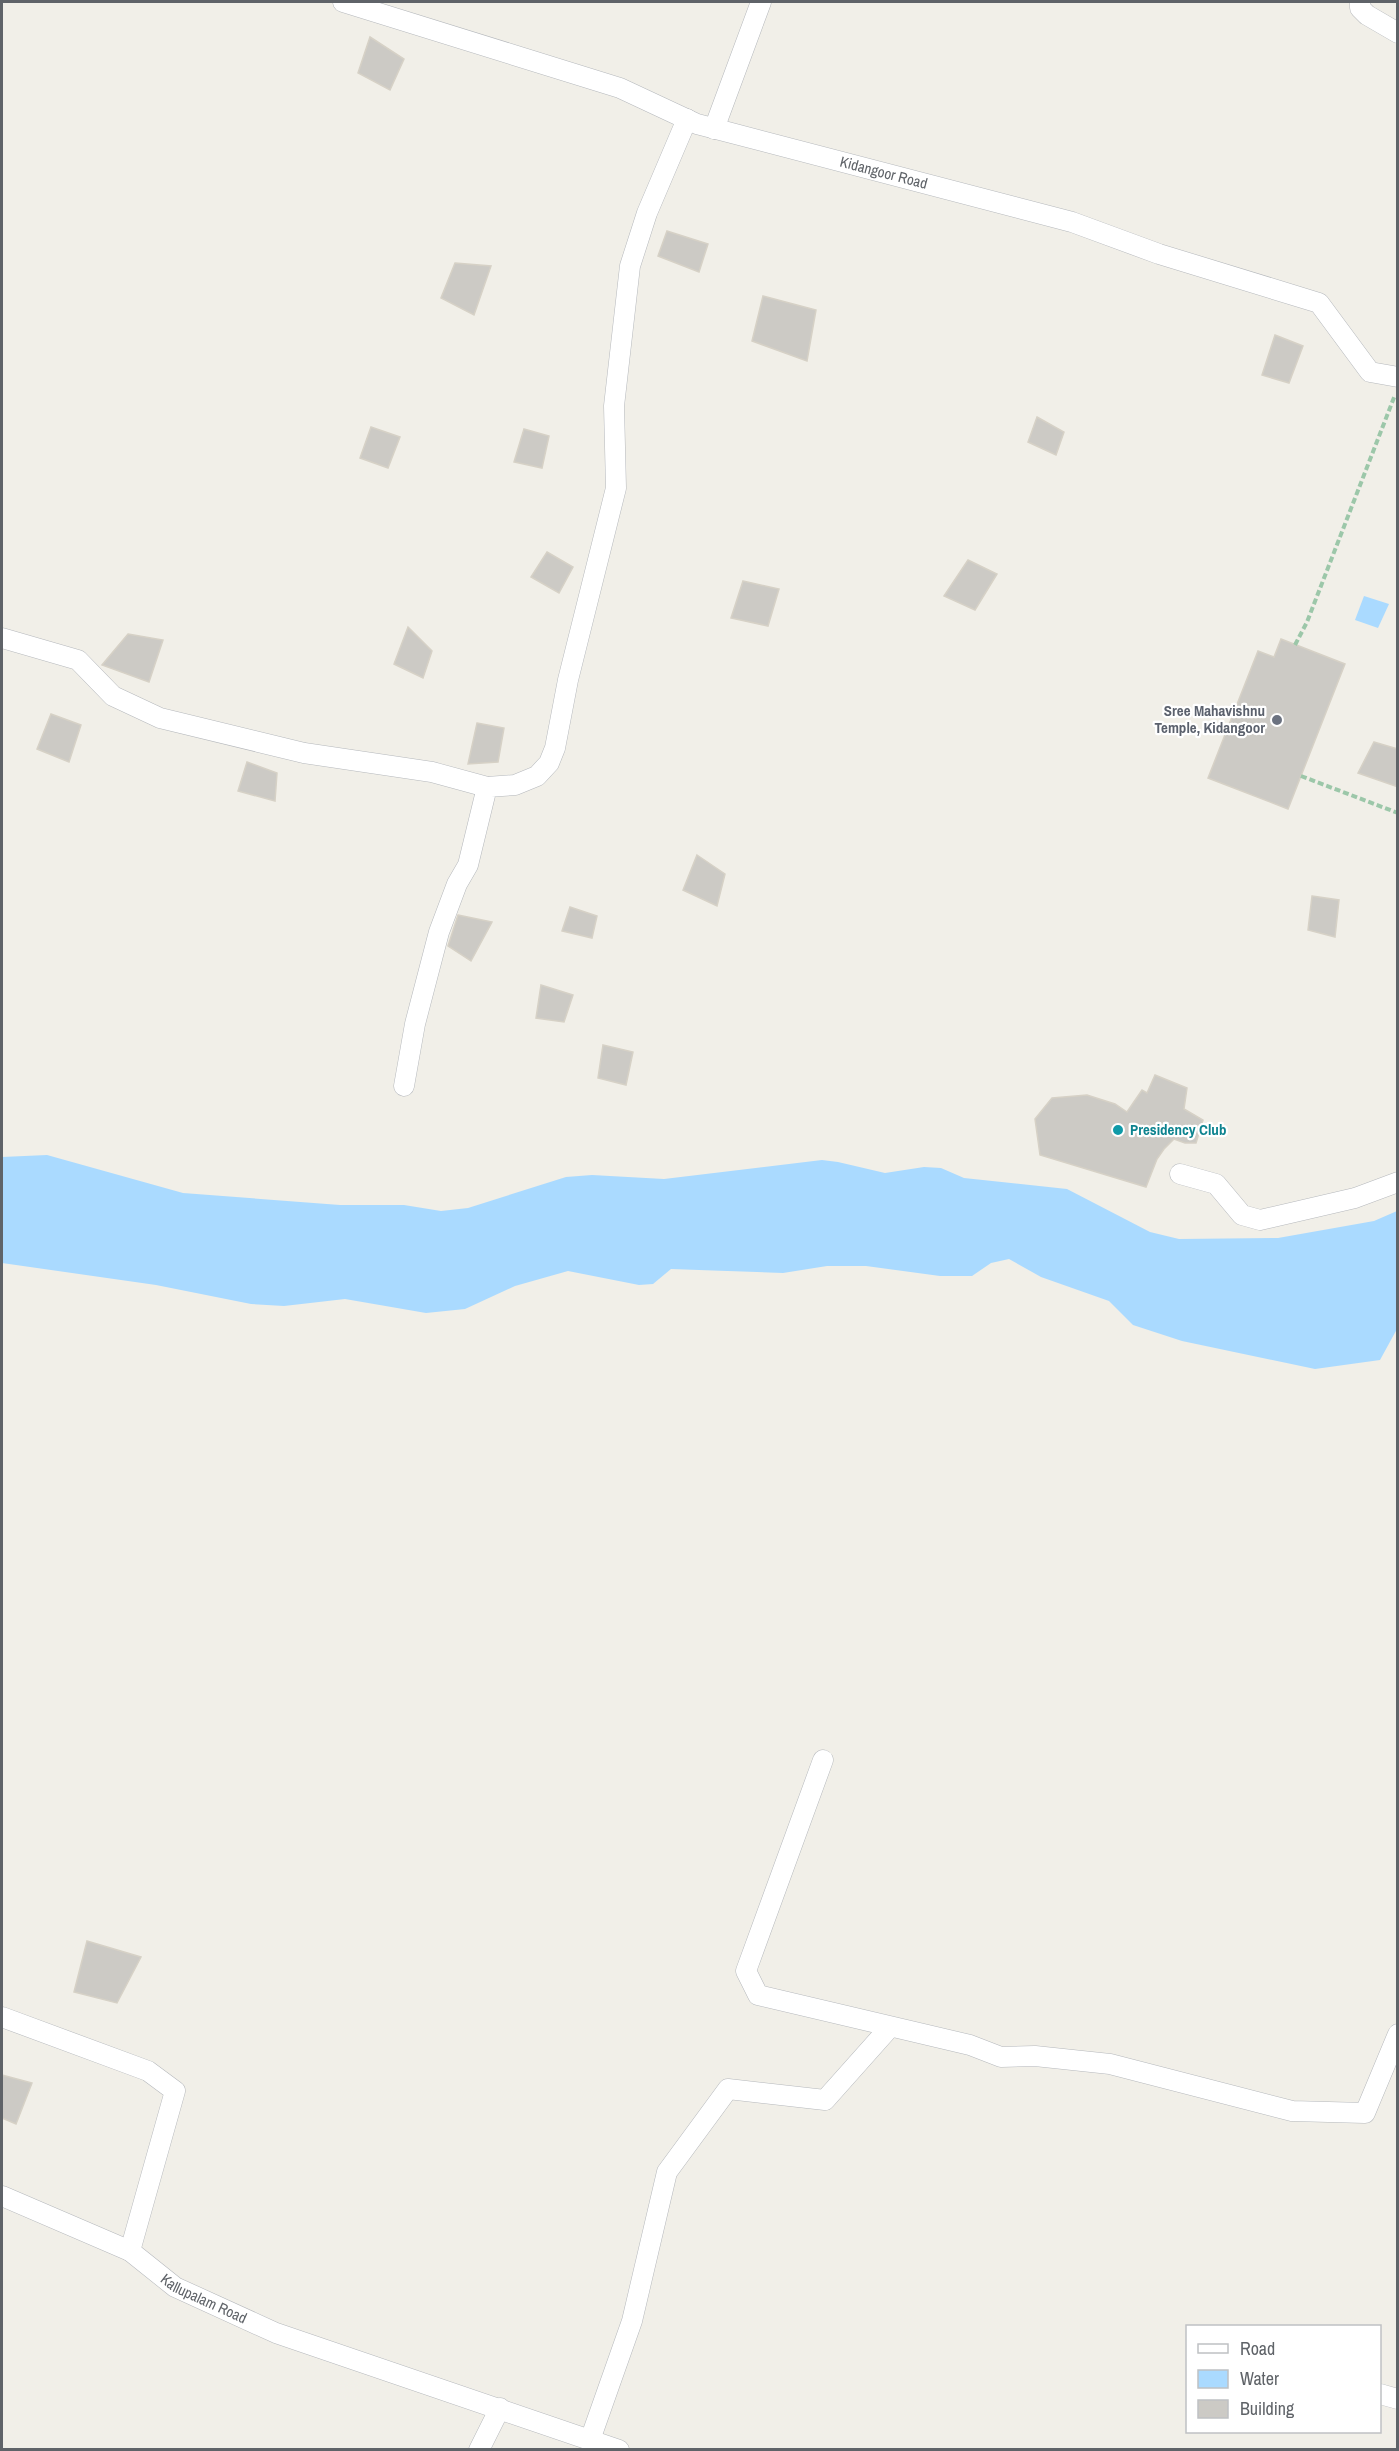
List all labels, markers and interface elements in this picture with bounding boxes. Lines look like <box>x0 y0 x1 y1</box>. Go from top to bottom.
street label: Kidangoor Road <box>838 151 930 194</box>
place label: Sree Mahavishnu Temple, Kidangoor <box>1154 700 1265 738</box>
marker: Sree Mahavishnu Temple, Kidangoor <box>1270 713 1284 727</box>
place label: Presidency Club <box>1130 1119 1226 1140</box>
marker: Presidency Club <box>1111 1123 1125 1137</box>
street label: Kallupalam Road <box>156 2268 250 2328</box>
legend <box>1186 2325 1381 2433</box>
text: Road <box>1240 2336 1275 2361</box>
text: Water <box>1240 2366 1279 2391</box>
text: Building <box>1240 2396 1295 2421</box>

